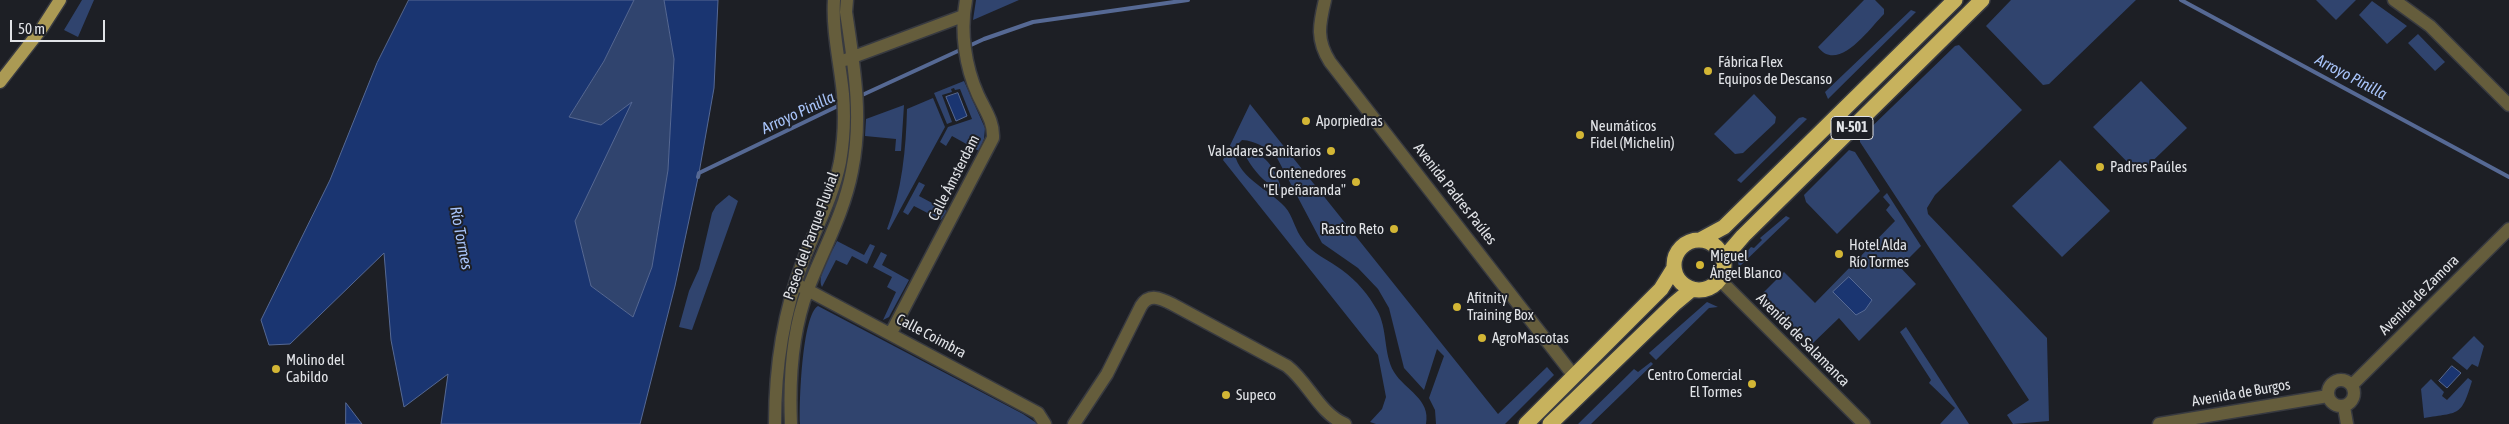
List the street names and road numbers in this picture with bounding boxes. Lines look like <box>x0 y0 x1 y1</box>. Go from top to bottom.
road number: N-501 <box>1831 116 1873 140</box>
street label: Calle Ámsterdam <box>925 132 983 224</box>
street label: Avenida Padres Paúles <box>1410 140 1500 248</box>
street label: Paseo del Parque Fluvial <box>780 170 842 302</box>
street label: Avenida de Zamora <box>2375 251 2463 339</box>
street label: Avenida de Salamanca <box>1753 290 1853 390</box>
street label: Calle Coimbra <box>893 310 969 362</box>
street label: Avenida de Burgos <box>2190 375 2292 411</box>

